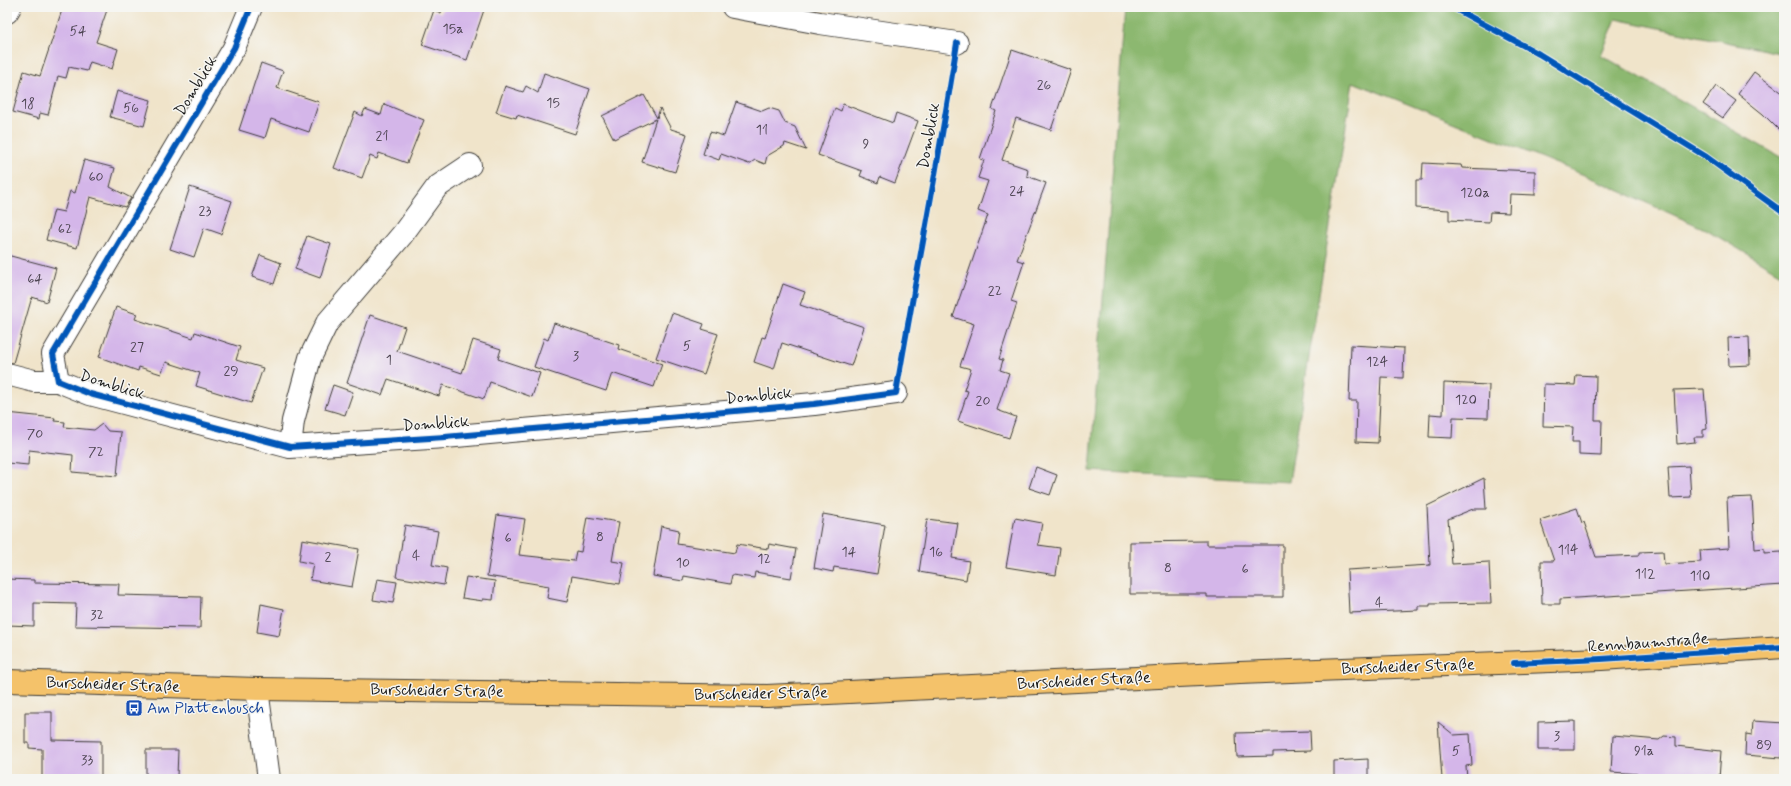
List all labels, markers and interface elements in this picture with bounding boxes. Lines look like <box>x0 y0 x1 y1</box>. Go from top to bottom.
house number: 15a <box>443 20 463 38</box>
house number: 54 <box>70 22 87 40</box>
street label: Domblick <box>170 52 222 120</box>
house number: 26 <box>1037 76 1052 94</box>
house number: 15 <box>546 94 560 112</box>
house number: 18 <box>21 95 35 113</box>
house number: 56 <box>123 99 139 117</box>
street label: Domblick <box>913 101 945 171</box>
house number: 11 <box>756 121 768 139</box>
house number: 21 <box>376 127 388 145</box>
house number: 9 <box>863 135 870 153</box>
house number: 60 <box>88 168 104 186</box>
house number: 24 <box>1009 182 1025 200</box>
house number: 120a <box>1460 184 1490 202</box>
house number: 23 <box>199 202 211 220</box>
house number: 62 <box>58 220 72 238</box>
house number: 64 <box>27 270 43 288</box>
house number: 22 <box>988 282 1002 300</box>
house number: 5 <box>683 337 691 355</box>
house number: 27 <box>130 338 144 356</box>
house number: 3 <box>573 347 579 365</box>
house number: 1 <box>386 351 392 369</box>
house number: 124 <box>1366 353 1388 371</box>
house number: 29 <box>223 362 239 380</box>
street label: Domblick <box>77 365 147 405</box>
street label: Domblick <box>725 383 793 409</box>
house number: 120 <box>1455 391 1477 409</box>
house number: 20 <box>976 392 990 410</box>
street label: Domblick <box>402 411 470 437</box>
house number: 70 <box>27 425 43 443</box>
house number: 72 <box>88 443 104 461</box>
house number: 8 <box>596 528 604 546</box>
house number: 6 <box>504 529 512 547</box>
house number: 114 <box>1558 541 1578 559</box>
house number: 14 <box>842 543 857 561</box>
house number: 16 <box>929 543 943 561</box>
house number: 4 <box>412 547 420 565</box>
house number: 2 <box>325 548 332 566</box>
house number: 12 <box>757 550 771 568</box>
house number: 10 <box>676 554 690 572</box>
house number: 8 <box>1164 559 1172 577</box>
house number: 6 <box>1241 560 1249 578</box>
house number: 112 <box>1635 565 1655 583</box>
house number: 110 <box>1690 567 1710 585</box>
house number: 4 <box>1375 594 1383 612</box>
house number: 32 <box>90 606 104 624</box>
street label: Rennbaumstraße <box>1587 628 1709 658</box>
street label: Burscheider Straße <box>1341 654 1475 680</box>
street label: Burscheider Straße <box>1017 667 1151 695</box>
street label: Burscheider Straße <box>46 672 180 698</box>
street label: Burscheider Straße <box>370 679 504 703</box>
street label: Burscheider Straße <box>694 682 828 706</box>
bus stop icon: Am Plattenbusch <box>124 698 144 718</box>
place label: Am Plattenbusch <box>147 698 264 719</box>
house number: 3 <box>1554 727 1560 745</box>
house number: 89 <box>1756 736 1772 754</box>
house number: 5 <box>1452 742 1460 760</box>
house number: 91a <box>1634 742 1654 760</box>
house number: 33 <box>81 751 93 769</box>

